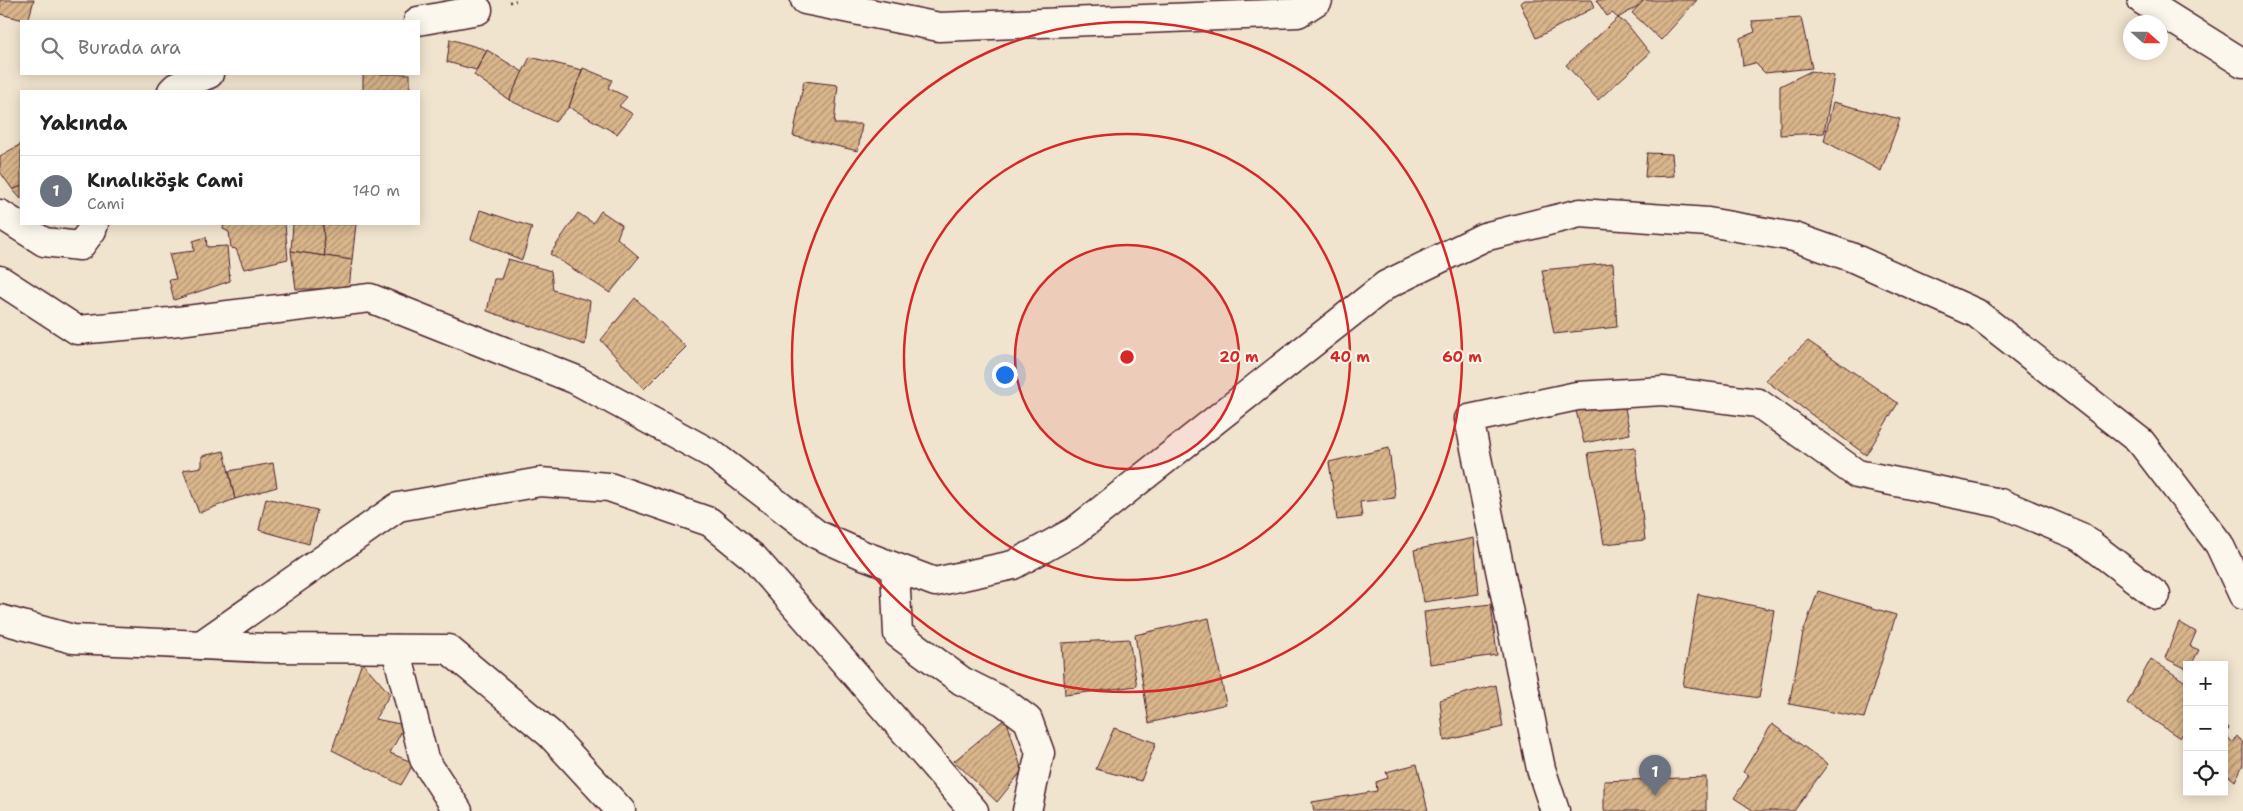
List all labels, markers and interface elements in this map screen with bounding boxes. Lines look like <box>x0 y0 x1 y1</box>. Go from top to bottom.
north arrow <box>2123 15 2168 60</box>
search box <box>20 20 420 75</box>
icon: search <box>38 34 66 62</box>
text: Burada ara <box>78 35 181 60</box>
text: Yakında <box>40 109 127 137</box>
text: Kınalıköşk Cami <box>87 168 244 193</box>
text: 1 <box>52 180 60 201</box>
text: 140 m <box>353 180 400 201</box>
text: Cami <box>87 193 125 214</box>
text: 20 m <box>1219 347 1259 367</box>
text: 40 m <box>1330 347 1370 367</box>
text: 60 m <box>1442 347 1482 367</box>
centre of rings <box>1118 348 1136 366</box>
your location <box>992 362 1018 388</box>
map controls <box>2183 661 2228 796</box>
button: + <box>2183 661 2228 706</box>
button: − <box>2183 706 2228 751</box>
button: locate <box>2183 751 2228 796</box>
pin: 1 <box>1639 755 1671 796</box>

